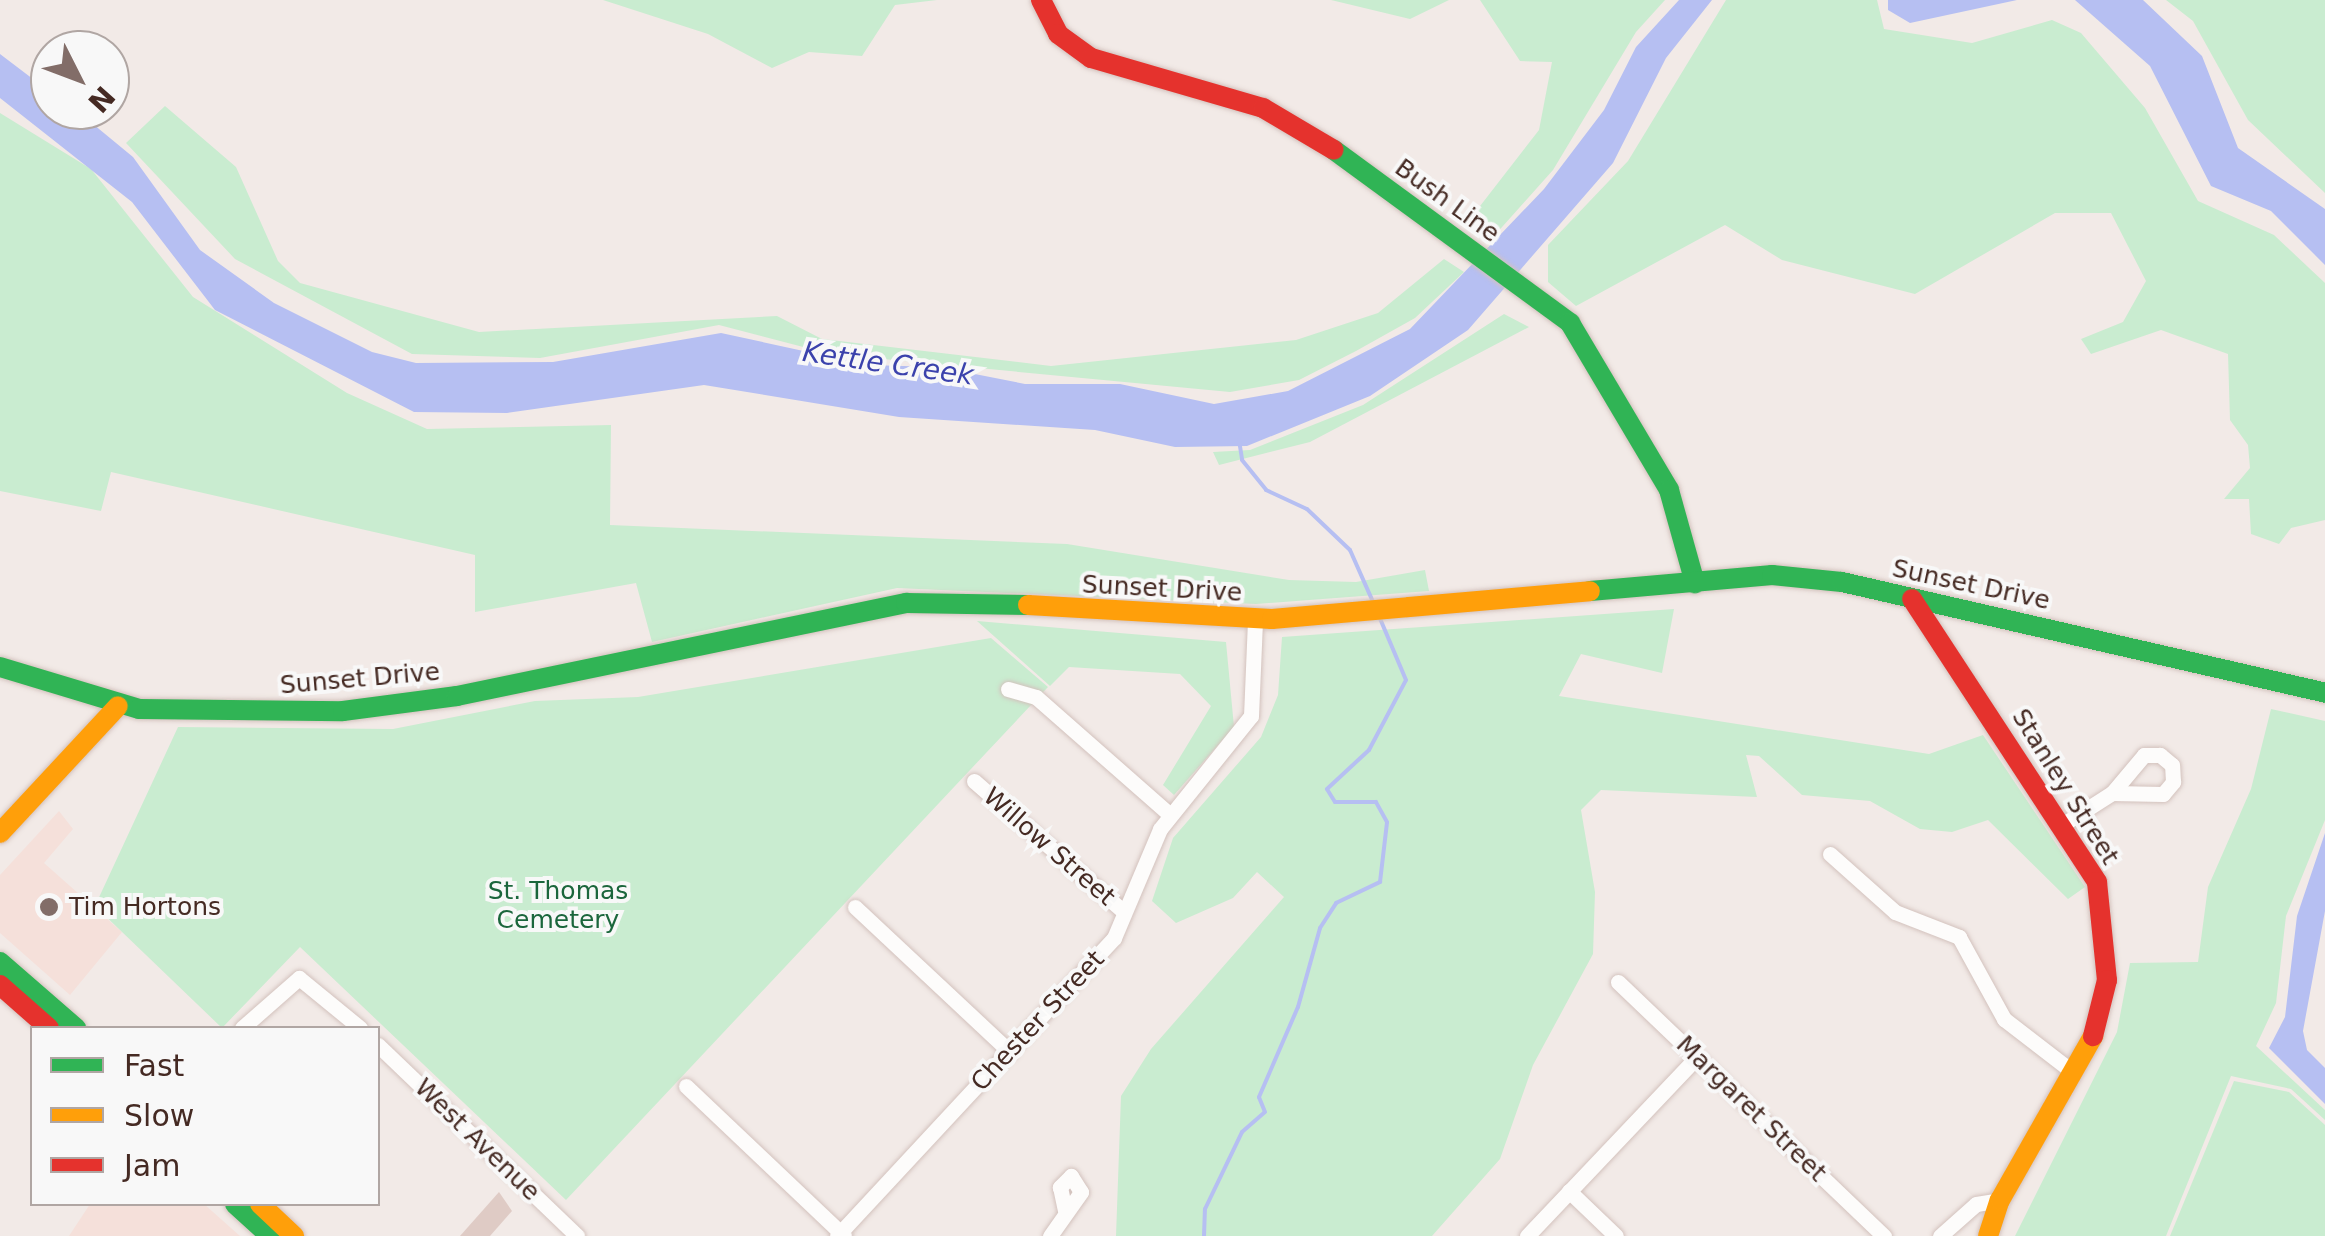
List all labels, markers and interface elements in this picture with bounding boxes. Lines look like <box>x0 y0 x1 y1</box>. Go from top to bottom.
north arrow <box>30 30 130 130</box>
text: N <box>81 79 121 119</box>
street label: Bush Line <box>1389 153 1505 249</box>
water label: Kettle Creek <box>800 335 976 393</box>
street label: Sunset Drive <box>1889 554 2053 616</box>
street label: Sunset Drive <box>1081 570 1243 608</box>
street label: Sunset Drive <box>279 657 441 701</box>
street label: Stanley Street <box>2005 704 2125 870</box>
street label: Willow Street <box>977 782 1121 912</box>
park label: St. Thomas Cemetery <box>488 877 628 936</box>
place label: Tim Hortons <box>69 892 221 922</box>
marker: Tim Hortons <box>38 896 60 918</box>
street label: Chester Street <box>965 945 1111 1097</box>
legend <box>30 1026 380 1206</box>
street label: Margaret Street <box>1670 1030 1832 1188</box>
text: Fast <box>124 1048 184 1083</box>
street label: West Avenue <box>408 1073 546 1207</box>
text: Slow <box>124 1098 194 1133</box>
text: Jam <box>124 1148 180 1183</box>

